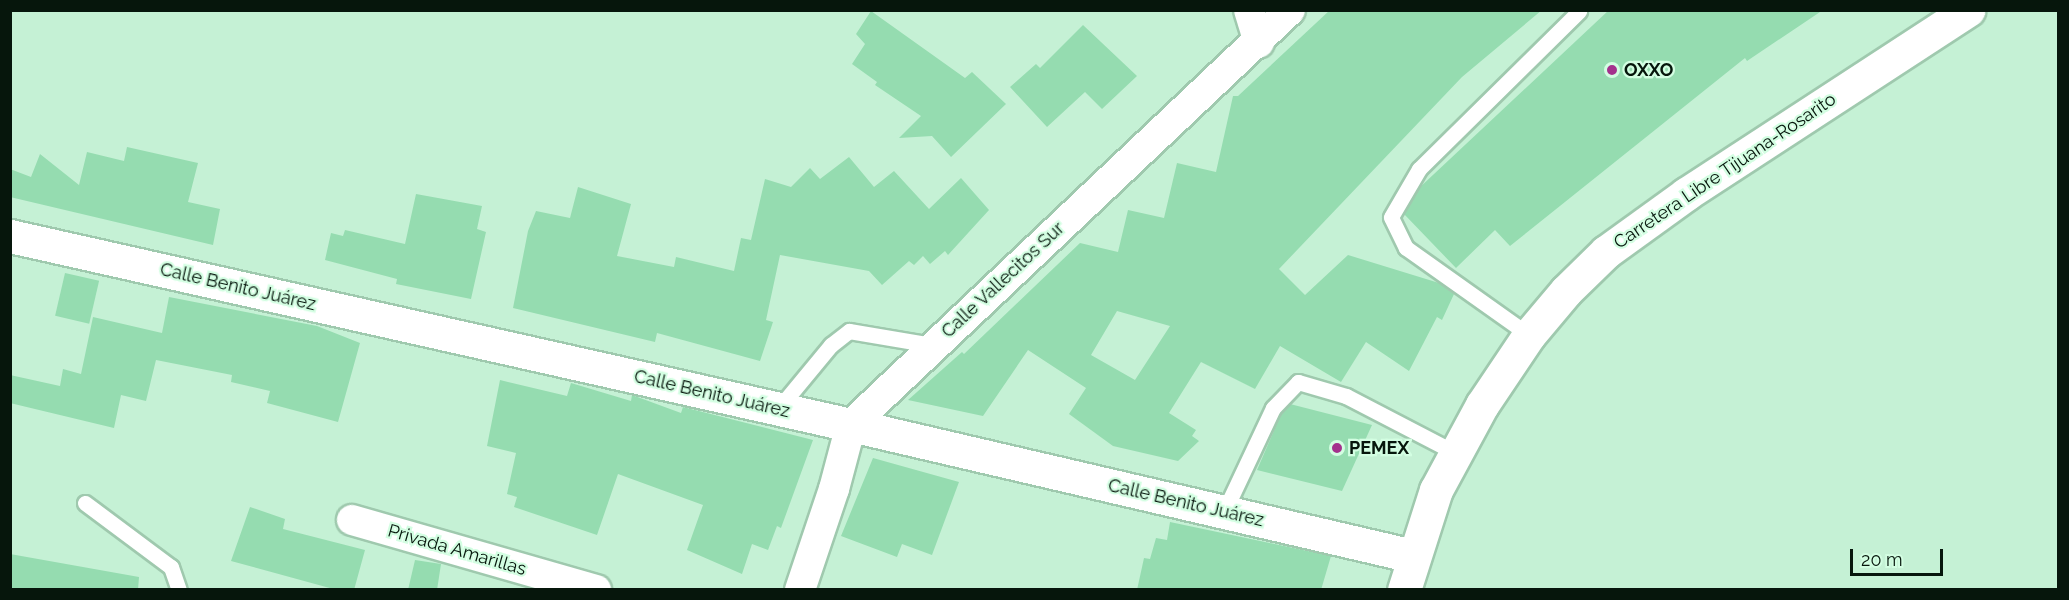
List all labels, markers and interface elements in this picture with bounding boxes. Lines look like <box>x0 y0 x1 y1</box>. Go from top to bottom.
place label: OXXO <box>1624 59 1673 81</box>
marker: OXXO <box>1605 63 1619 77</box>
street label: Carretera Libre Tijuana-Rosarito <box>1610 88 1840 254</box>
street label: Calle Vallecitos Sur <box>937 217 1069 343</box>
street label: Calle Benito Juárez <box>158 259 318 315</box>
street label: Calle Benito Juárez <box>632 366 792 422</box>
place label: PEMEX <box>1349 437 1409 459</box>
marker: PEMEX <box>1330 441 1344 455</box>
street label: Calle Benito Juárez <box>1106 475 1266 531</box>
street label: Privada Amarillas <box>385 520 529 580</box>
scale bar <box>1853 537 1946 575</box>
text: 20 m <box>1861 549 1903 570</box>

